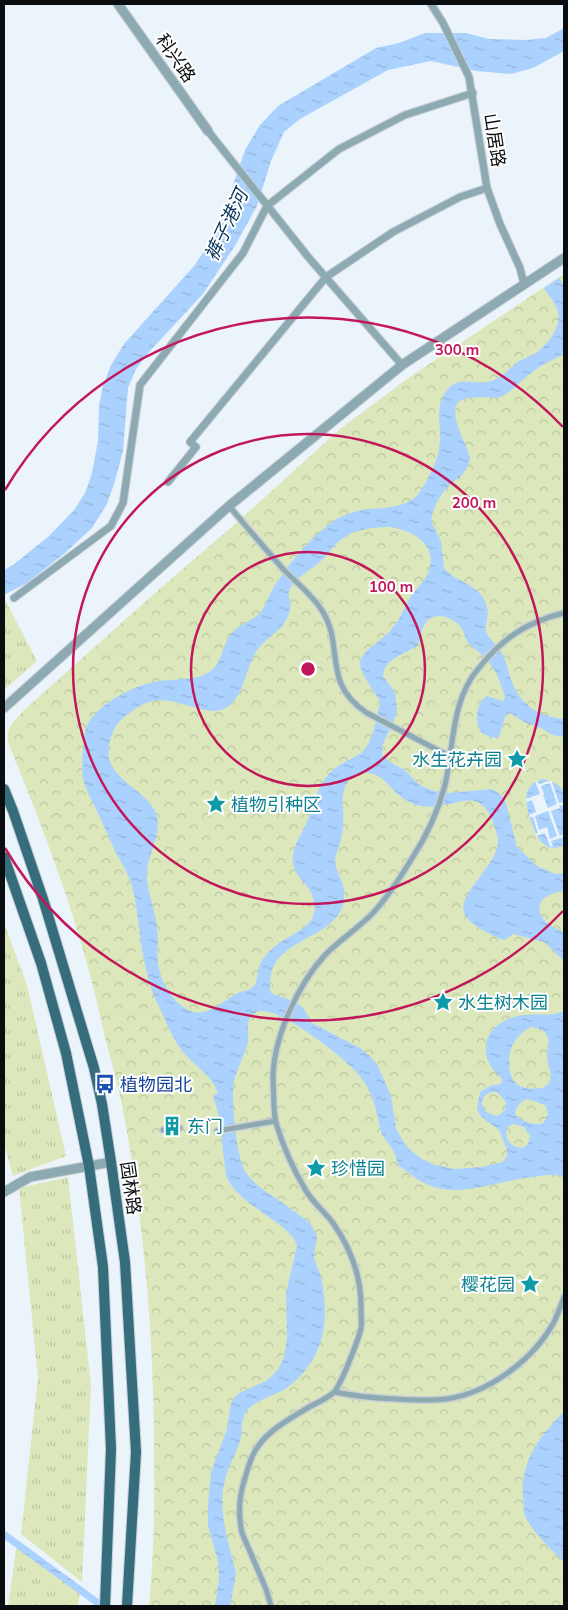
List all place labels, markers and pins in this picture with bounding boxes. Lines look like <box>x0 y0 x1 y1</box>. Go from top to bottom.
centre of rings <box>299 660 317 678</box>
place label: 水生花卉园 <box>412 748 502 771</box>
place icon: 水生花卉园 <box>506 748 528 770</box>
place icon: 植物引种区 <box>205 793 227 815</box>
place label: 植物引种区 <box>231 793 321 816</box>
place icon: 水生树木园 <box>432 991 454 1013</box>
place label: 水生树木园 <box>458 991 548 1014</box>
bus stop icon: 植物园北 <box>94 1073 116 1095</box>
place label: 植物园北 <box>120 1073 192 1096</box>
building icon: 东门 <box>161 1115 183 1137</box>
place label: 东门 <box>187 1115 223 1138</box>
place icon: 珍惜园 <box>305 1157 327 1179</box>
place label: 珍惜园 <box>331 1157 385 1180</box>
place label: 樱花园 <box>461 1273 515 1296</box>
place icon: 樱花园 <box>519 1273 541 1295</box>

